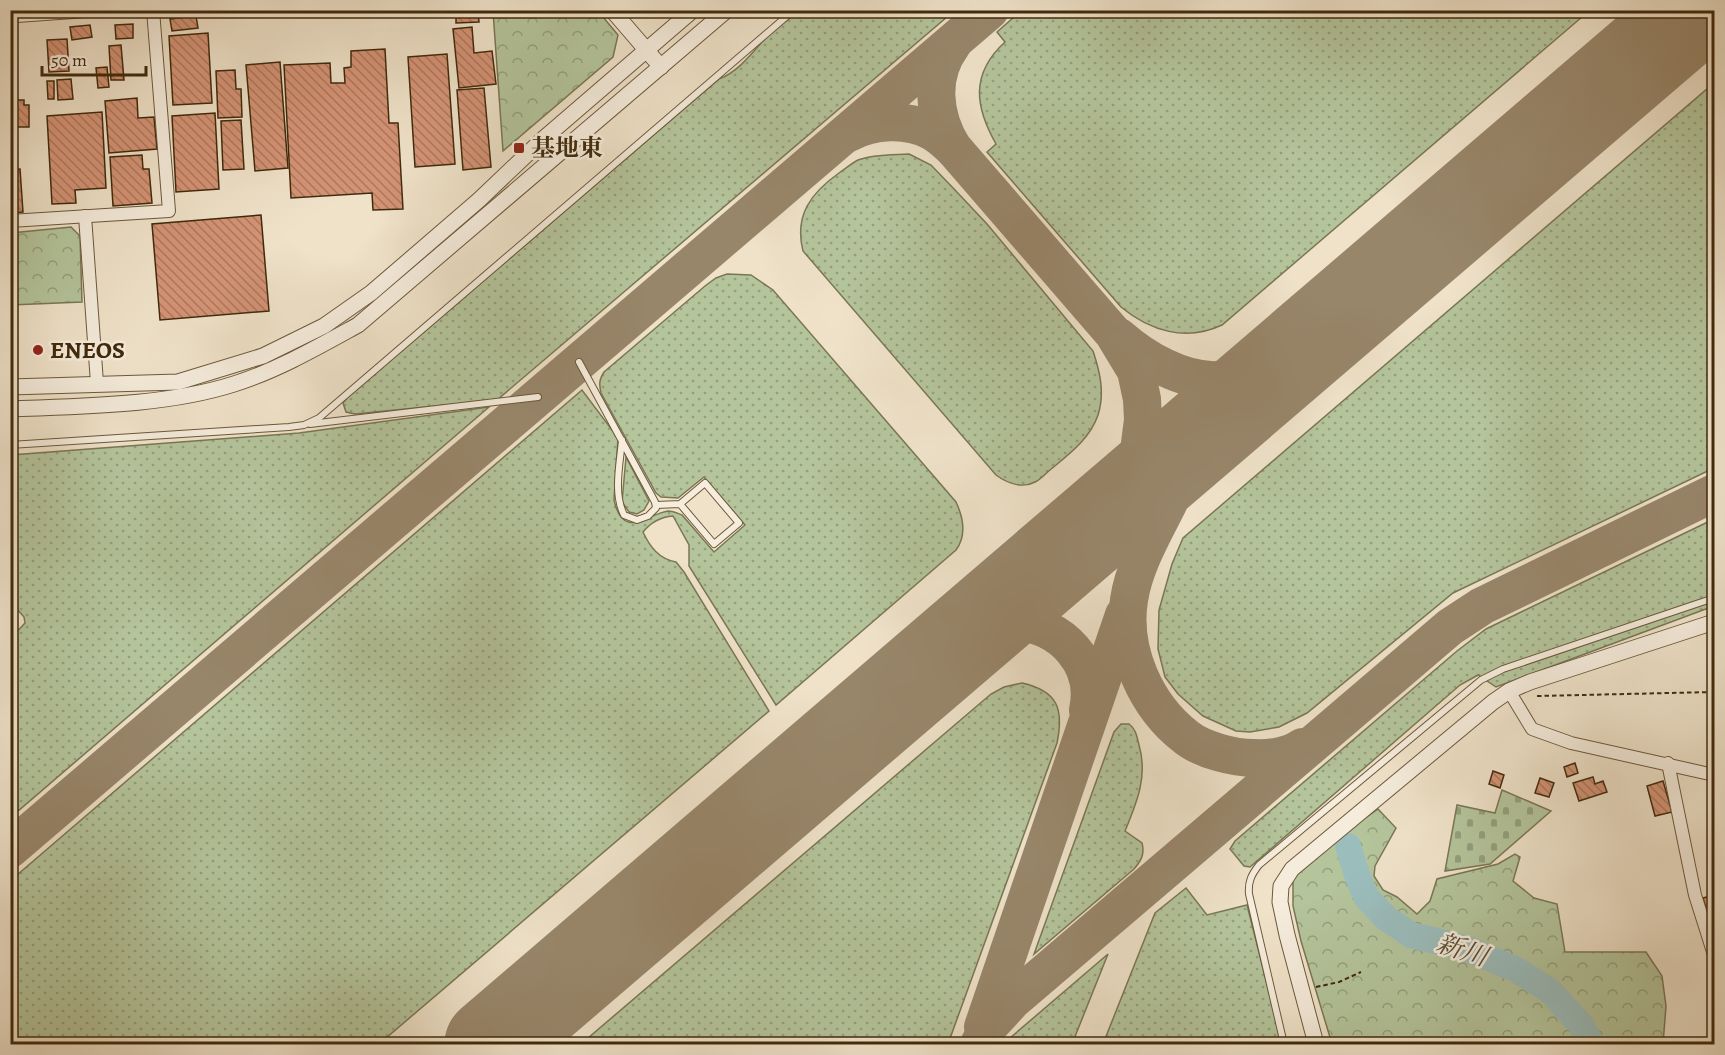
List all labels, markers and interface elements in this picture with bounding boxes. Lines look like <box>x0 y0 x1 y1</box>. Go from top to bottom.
scale bar <box>42 39 146 77</box>
text: 50 m <box>51 48 87 72</box>
place label: 基地東 <box>531 132 603 164</box>
marker: 基地東 <box>512 141 526 155</box>
place label: ENEOS <box>50 334 125 366</box>
marker: ENEOS <box>31 343 45 357</box>
water label: 新川 <box>1432 925 1495 976</box>

